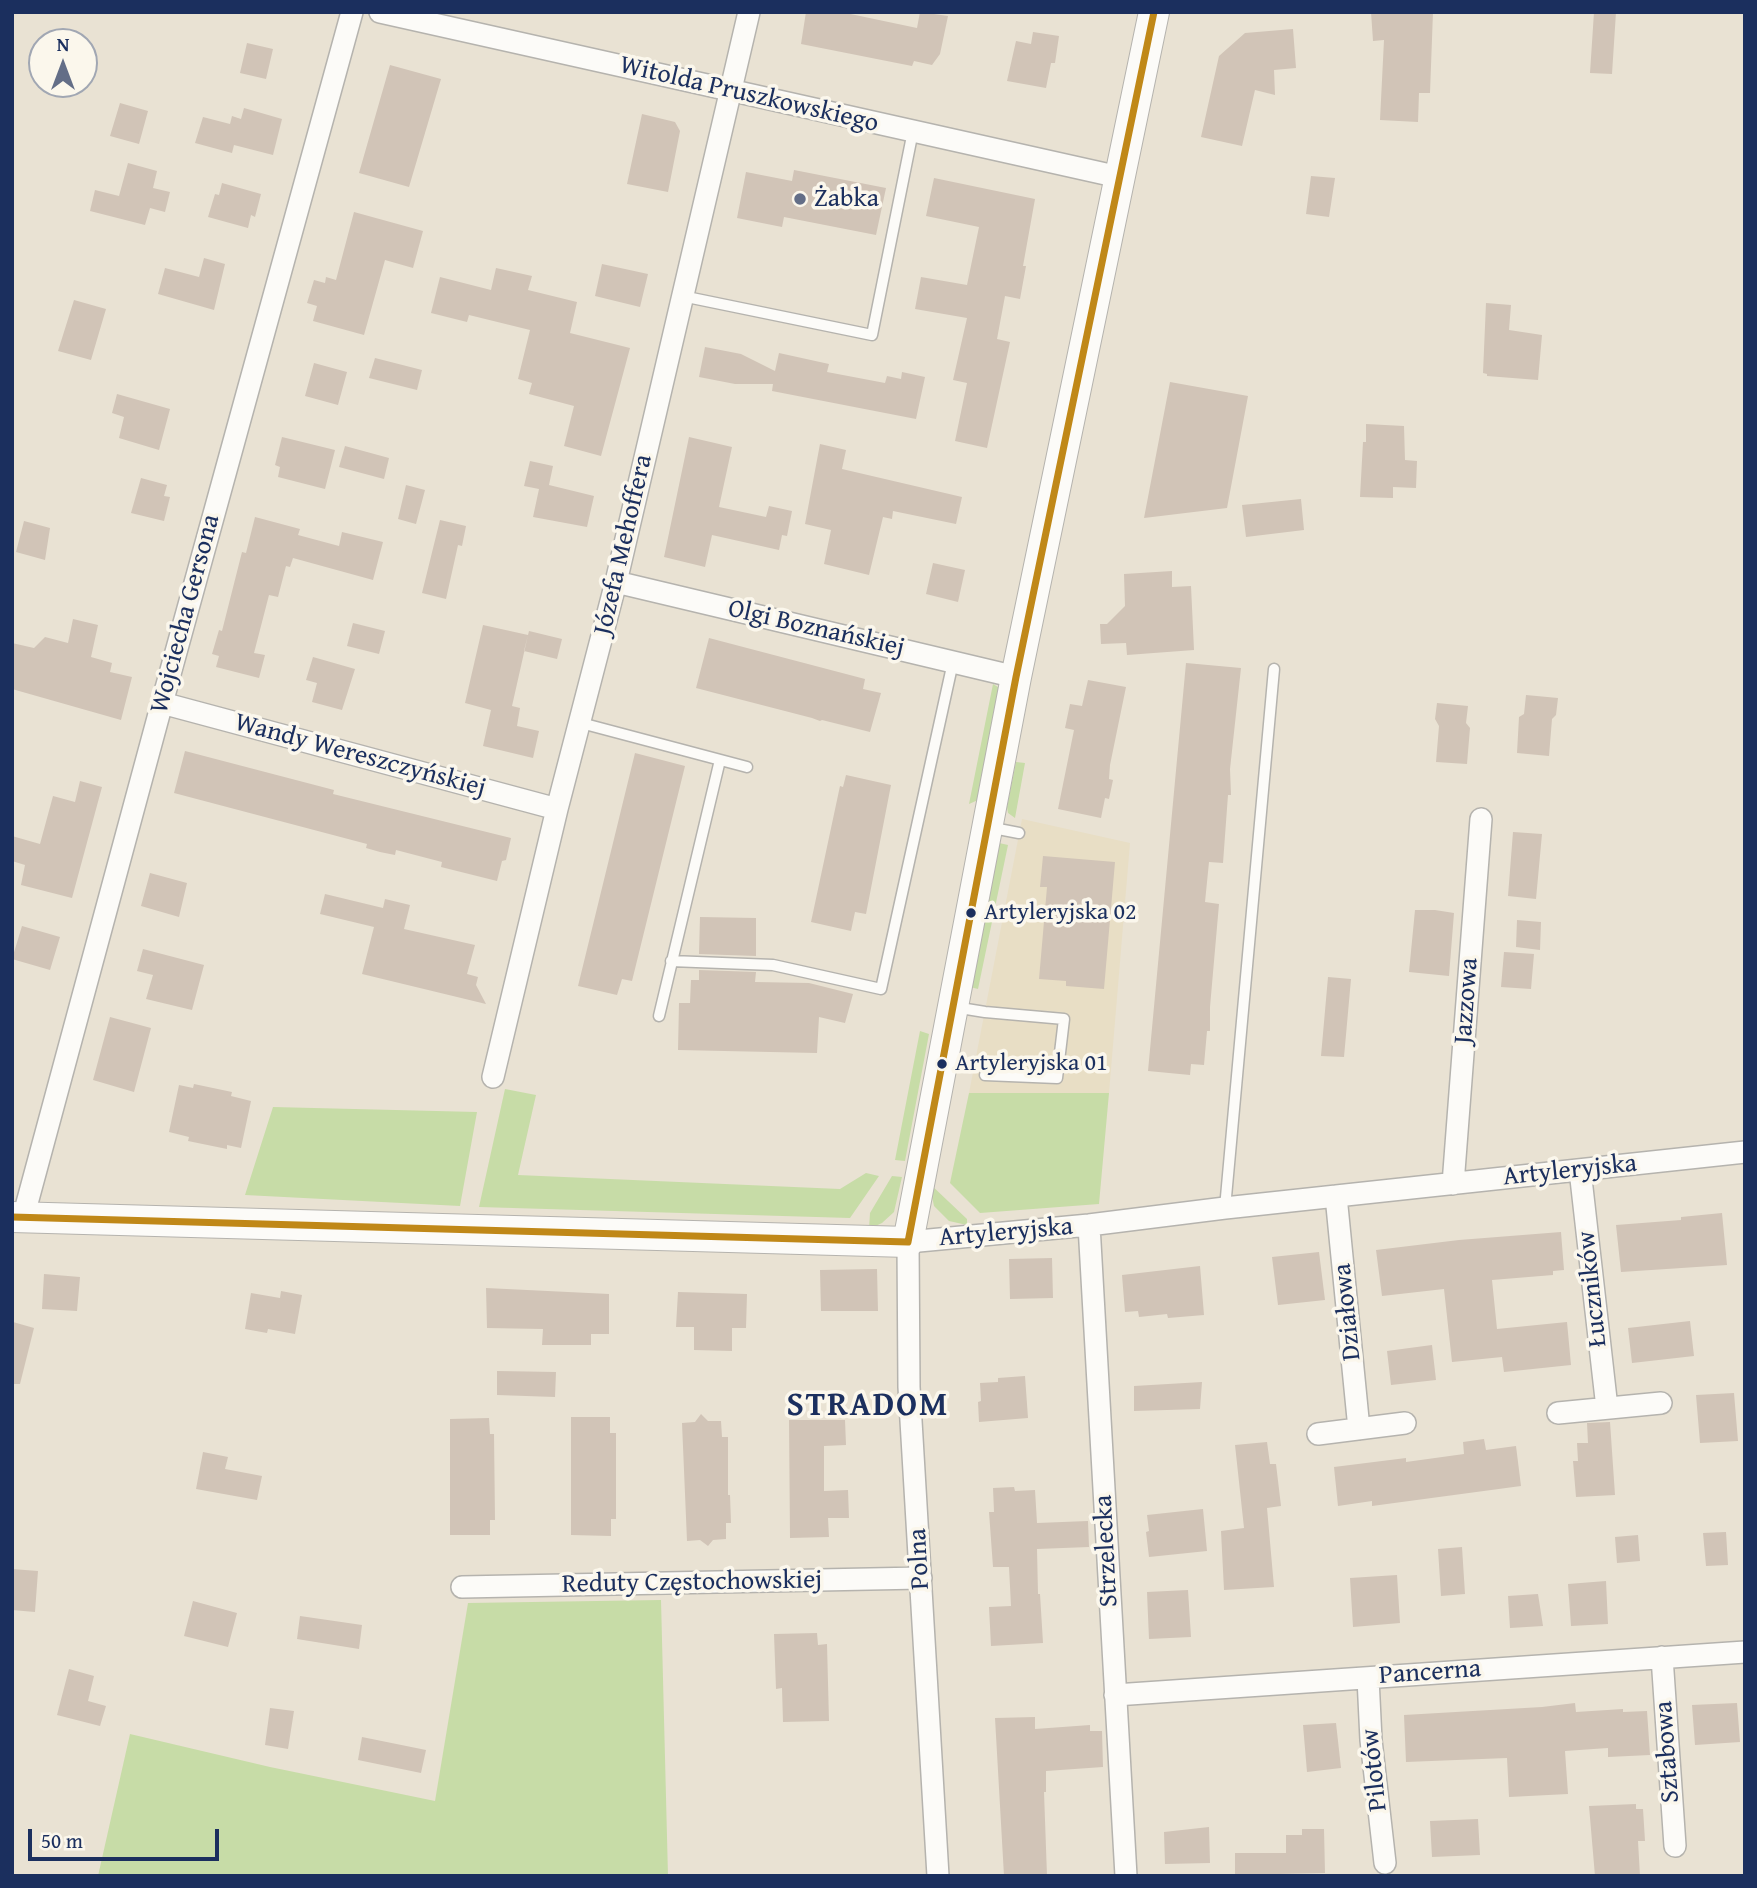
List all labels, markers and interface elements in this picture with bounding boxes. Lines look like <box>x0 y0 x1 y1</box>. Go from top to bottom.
north arrow <box>28 28 98 98</box>
text: N <box>57 30 69 58</box>
street label: Witolda Pruszkowskiego <box>617 50 881 140</box>
place label: Żabka <box>814 183 879 215</box>
marker: Żabka <box>792 191 808 207</box>
street label: Józefa Mehoffera <box>588 452 660 638</box>
street label: Wojciecha Gersona <box>144 511 228 717</box>
street label: Olgi Boznańskiej <box>725 594 907 664</box>
street label: Wandy Wereszczyńskiej <box>231 707 489 805</box>
place label: Artyleryjska 02 <box>984 899 1137 927</box>
marker: Artyleryjska 02 <box>964 906 978 920</box>
street label: Jazzowa <box>1448 957 1486 1045</box>
place label: Artyleryjska 01 <box>955 1050 1108 1078</box>
marker: Artyleryjska 01 <box>935 1057 949 1071</box>
street label: Artyleryjska <box>1501 1148 1639 1194</box>
street label: Artyleryjska <box>938 1212 1074 1254</box>
street label: Łuczników <box>1571 1229 1615 1349</box>
street label: Działowa <box>1327 1262 1369 1362</box>
district label: STRADOM <box>787 1387 949 1427</box>
street label: Strzelecka <box>1088 1494 1126 1608</box>
street label: Polna <box>903 1528 937 1590</box>
street label: Reduty Częstochowskiej <box>561 1565 823 1601</box>
street label: Pancerna <box>1378 1654 1482 1692</box>
street label: Sztabowa <box>1649 1700 1687 1804</box>
street label: Pilotów <box>1355 1727 1395 1813</box>
scale bar <box>32 1814 222 1858</box>
text: 50 m <box>41 1825 83 1856</box>

